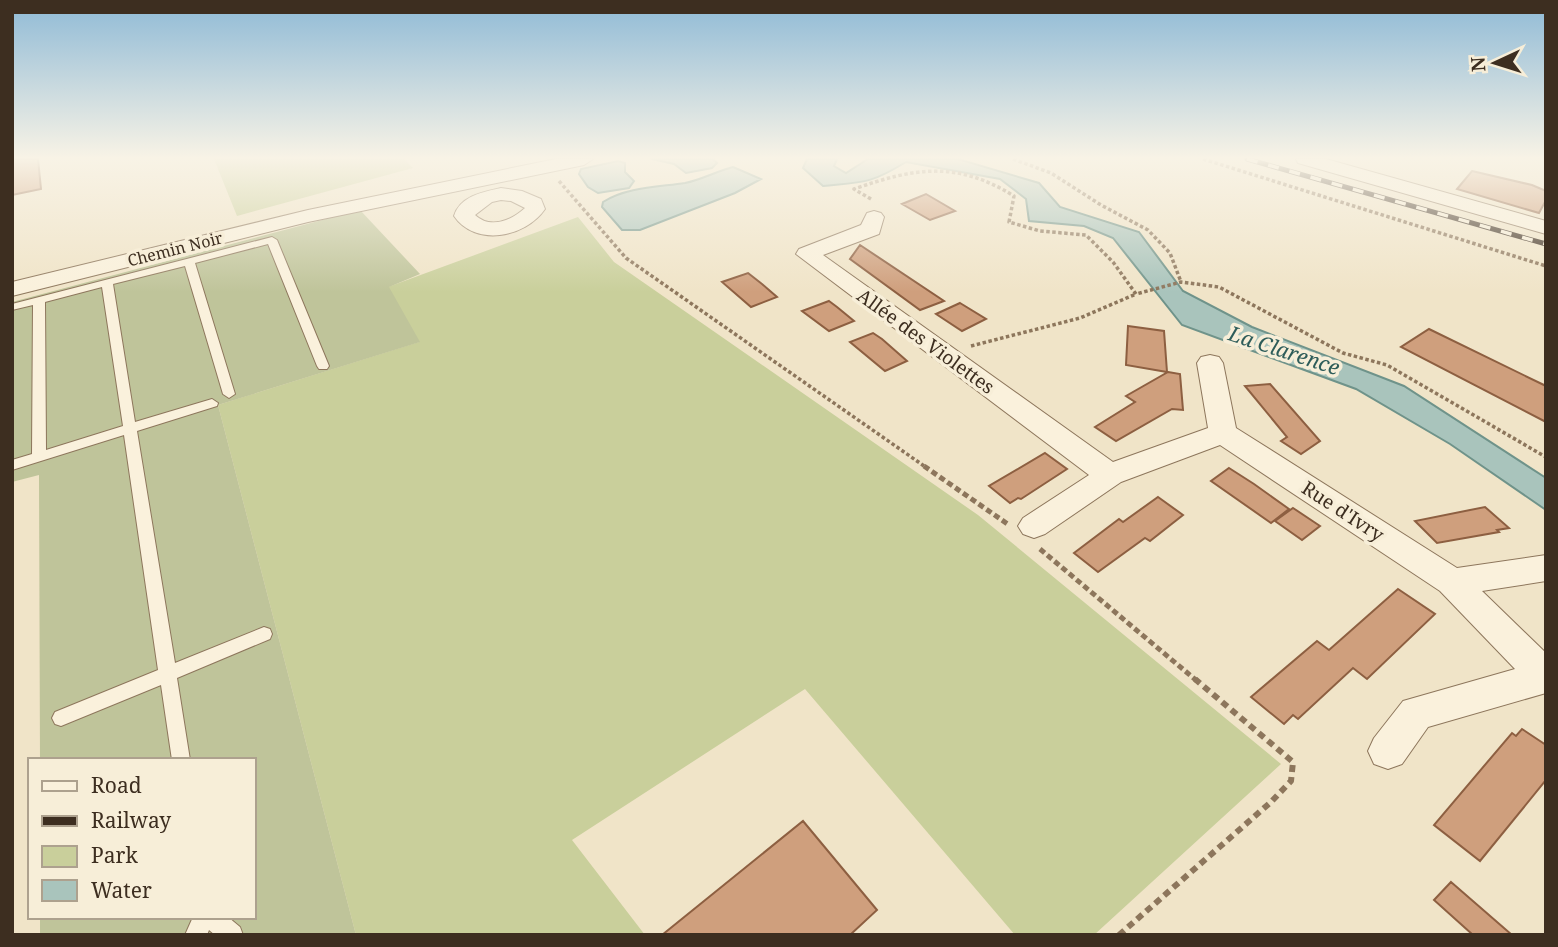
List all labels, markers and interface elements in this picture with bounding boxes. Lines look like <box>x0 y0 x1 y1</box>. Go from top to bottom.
north arrow <box>1460 28 1530 98</box>
text: N <box>1465 56 1492 73</box>
street label: Chemin Noir <box>125 226 225 271</box>
street label: Allée des Violettes <box>852 282 1000 400</box>
water label: La Clarence <box>1224 319 1343 381</box>
street label: Rue d'Ivry <box>1297 475 1389 547</box>
legend <box>28 758 256 919</box>
text: Road <box>91 771 142 799</box>
text: Railway <box>91 806 171 834</box>
text: Park <box>91 841 138 869</box>
text: Water <box>91 876 152 904</box>

